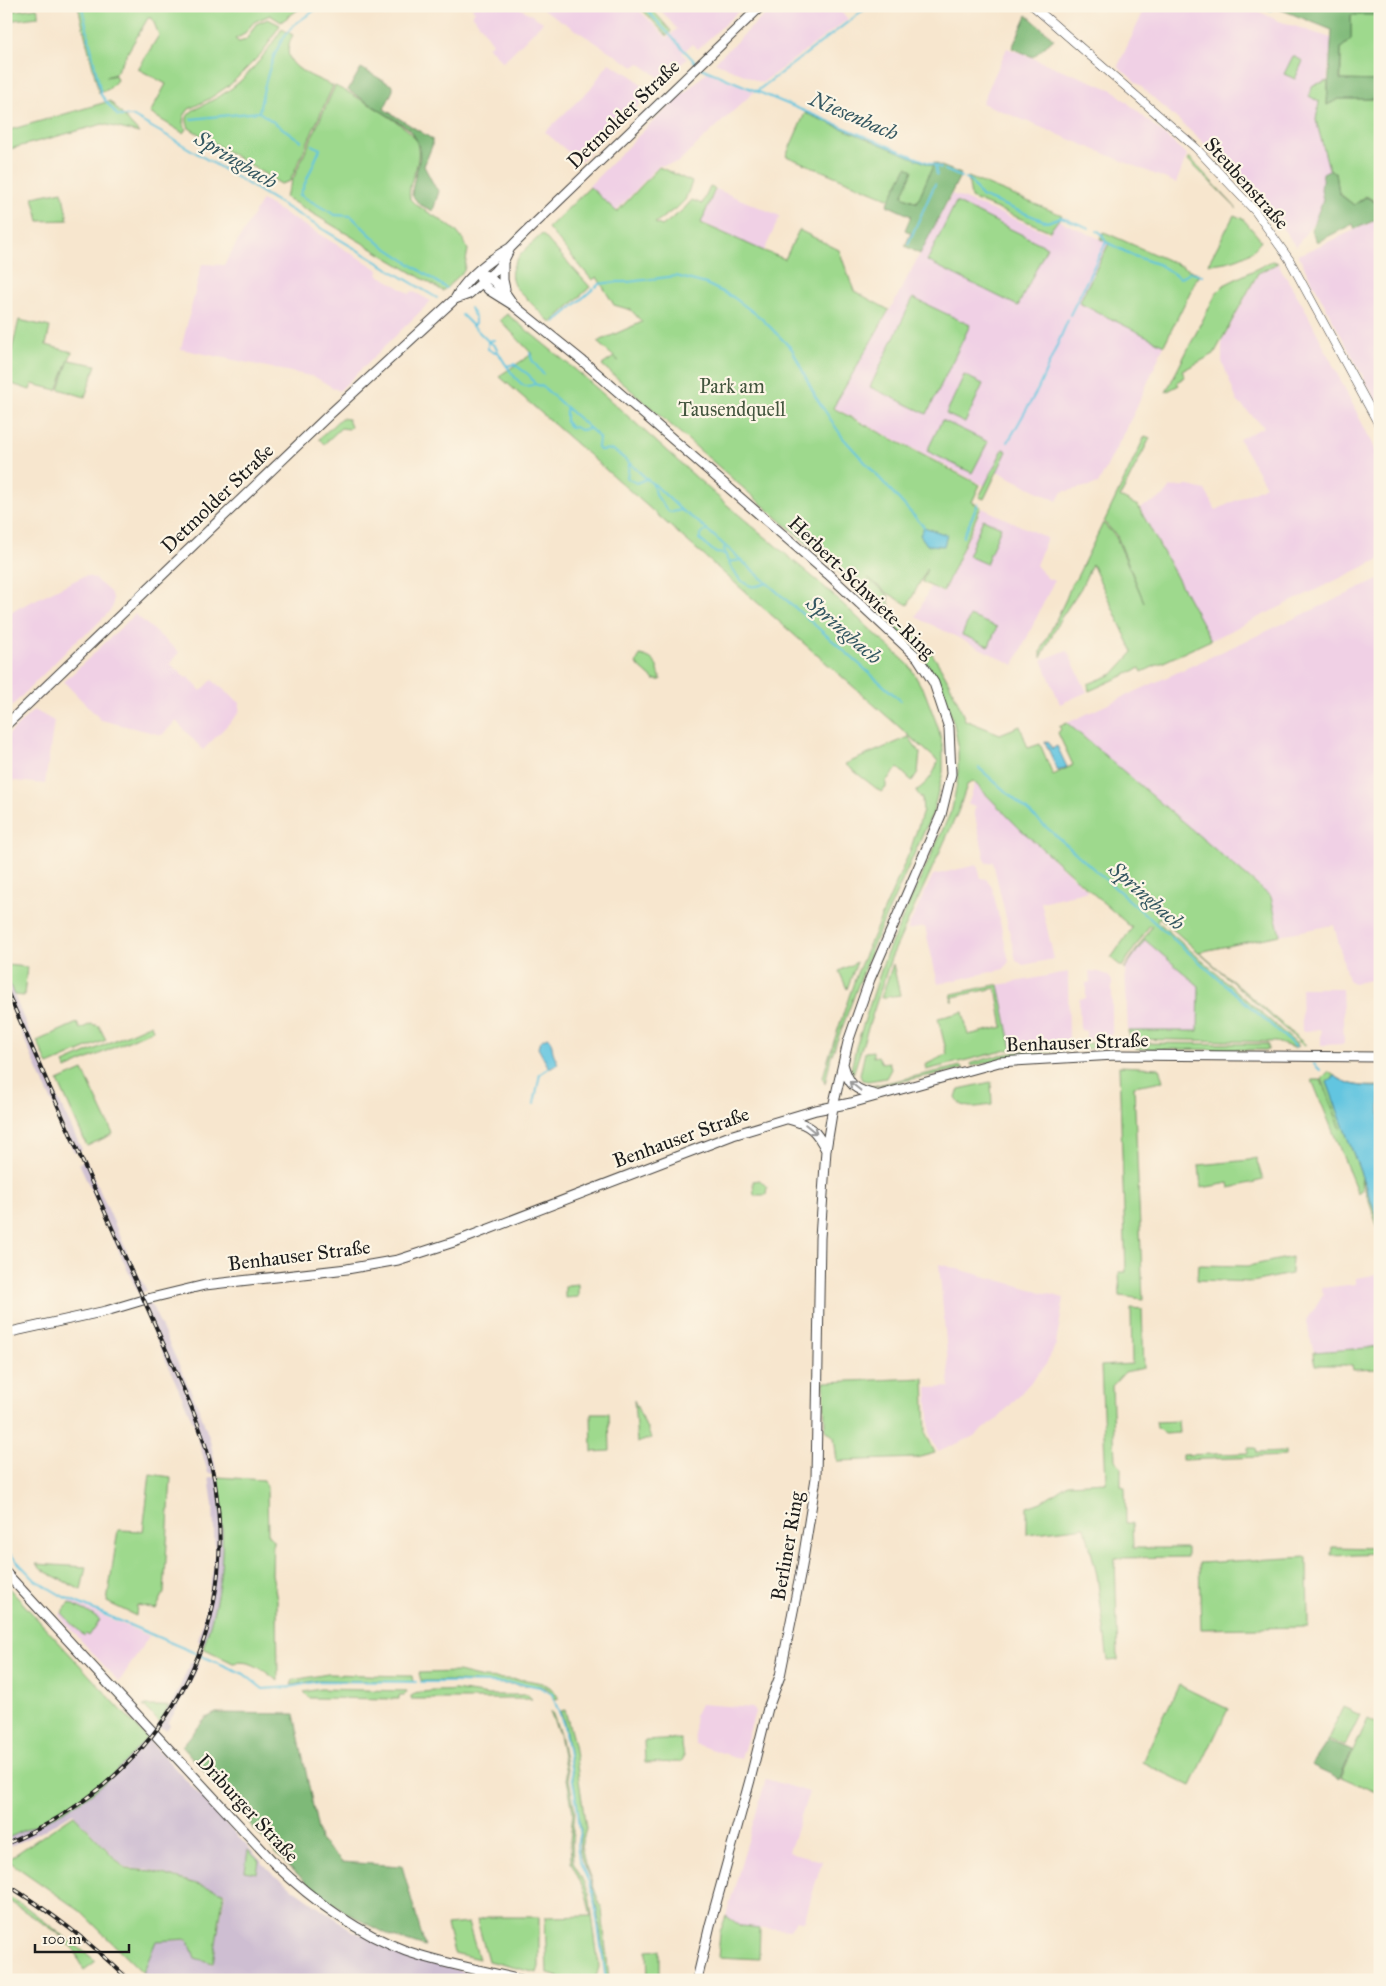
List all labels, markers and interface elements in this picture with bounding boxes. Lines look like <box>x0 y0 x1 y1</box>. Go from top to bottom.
street label: Detmolder Straße <box>562 54 684 174</box>
water label: Niesenbach <box>805 85 902 146</box>
water label: Springbach <box>189 125 282 195</box>
street label: Steubenstraße <box>1199 132 1295 234</box>
park label: Park am Tausendquell <box>678 374 786 422</box>
street label: Detmolder Straße <box>156 438 278 558</box>
street label: Herbert-Schwiete-Ring <box>783 511 941 664</box>
water label: Springbach <box>800 589 887 670</box>
water label: Springbach <box>1103 855 1190 936</box>
street label: Benhauser Straße <box>1005 1028 1149 1056</box>
one-way arrow <box>849 1080 862 1091</box>
street label: Benhauser Straße <box>610 1101 752 1173</box>
one-way arrow <box>805 1124 818 1135</box>
street label: Benhauser Straße <box>226 1234 372 1276</box>
street label: Berliner Ring <box>766 1489 810 1603</box>
street label: Driburger Straße <box>191 1749 304 1868</box>
scale bar <box>35 1921 129 1953</box>
text: 100 m <box>42 1930 82 1948</box>

